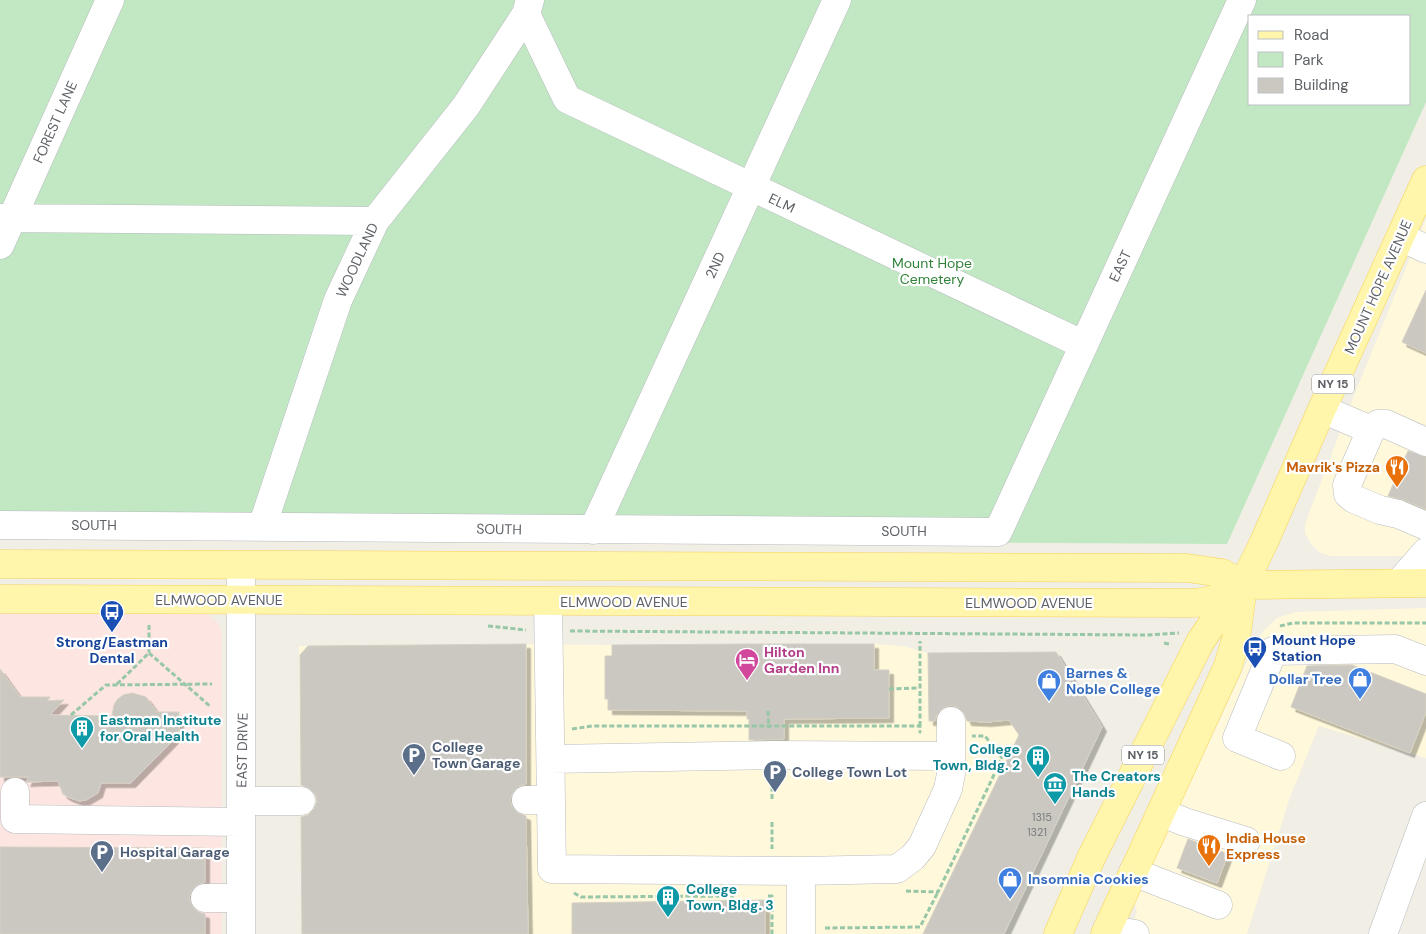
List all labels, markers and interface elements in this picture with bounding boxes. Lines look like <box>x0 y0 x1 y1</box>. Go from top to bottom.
legend <box>1248 15 1411 105</box>
text: Road <box>1294 25 1329 45</box>
text: Park <box>1294 50 1324 70</box>
text: Building <box>1294 75 1349 95</box>
street label: FOREST LANE <box>29 78 81 166</box>
street label: ELM <box>766 189 798 217</box>
street label: MOUNT HOPE AVENUE <box>1340 217 1416 357</box>
street label: WOODLAND <box>332 220 382 300</box>
street label: EAST <box>1105 247 1135 285</box>
street label: 2ND <box>701 249 729 281</box>
park label: Mount Hope Cemetery <box>892 254 972 288</box>
road number: NY 15 <box>1312 374 1354 394</box>
restaurant icon: Mavrik's Pizza <box>1384 454 1410 488</box>
place label: Mavrik's Pizza <box>1286 458 1380 476</box>
street label: SOUTH <box>71 516 117 534</box>
street label: SOUTH <box>476 520 522 538</box>
street label: SOUTH <box>881 522 927 540</box>
street label: ELMWOOD AVENUE <box>155 591 283 609</box>
street label: ELMWOOD AVENUE <box>560 593 688 611</box>
street label: ELMWOOD AVENUE <box>965 594 1093 612</box>
bus stop icon: Strong/Eastman Dental <box>99 599 125 633</box>
place label: Mount Hope Station <box>1272 631 1356 665</box>
place label: Strong/Eastman Dental <box>56 633 168 667</box>
bus stop icon: Mount Hope Station <box>1242 635 1268 669</box>
place label: Hilton Garden Inn <box>764 643 839 677</box>
hotel icon: Hilton Garden Inn <box>734 647 760 681</box>
place label: Barnes & Noble College <box>1066 664 1160 698</box>
shop icon: Dollar Tree <box>1347 666 1373 700</box>
shop icon: Barnes & Noble College <box>1036 668 1062 702</box>
place label: Dollar Tree <box>1269 670 1342 688</box>
place label: Eastman Institute for Oral Health <box>100 711 222 745</box>
street label: EAST DRIVE <box>232 712 252 788</box>
building icon: Eastman Institute for Oral Health <box>69 715 95 749</box>
place label: College Town Garage <box>432 738 520 772</box>
place label: College Town, Bldg. 2 <box>933 740 1020 774</box>
parking icon: College Town Garage <box>401 742 427 776</box>
building icon: College Town, Bldg. 2 <box>1025 744 1051 778</box>
road number: NY 15 <box>1122 746 1164 764</box>
parking icon: College Town Lot <box>762 759 788 793</box>
place label: College Town Lot <box>792 763 907 781</box>
place label: The Creators Hands <box>1072 767 1161 801</box>
museum icon: The Creators Hands <box>1042 771 1068 805</box>
house number: 1315 <box>1032 810 1052 824</box>
house number: 1321 <box>1027 825 1047 839</box>
place label: India House Express <box>1226 829 1306 863</box>
restaurant icon: India House Express <box>1196 833 1222 867</box>
parking icon: Hospital Garage <box>89 839 115 873</box>
place label: Hospital Garage <box>120 843 230 861</box>
shop icon: Insomnia Cookies <box>997 866 1023 900</box>
place label: Insomnia Cookies <box>1028 870 1149 888</box>
place label: College Town, Bldg. 3 <box>686 880 774 914</box>
building icon: College Town, Bldg. 3 <box>655 884 681 918</box>

